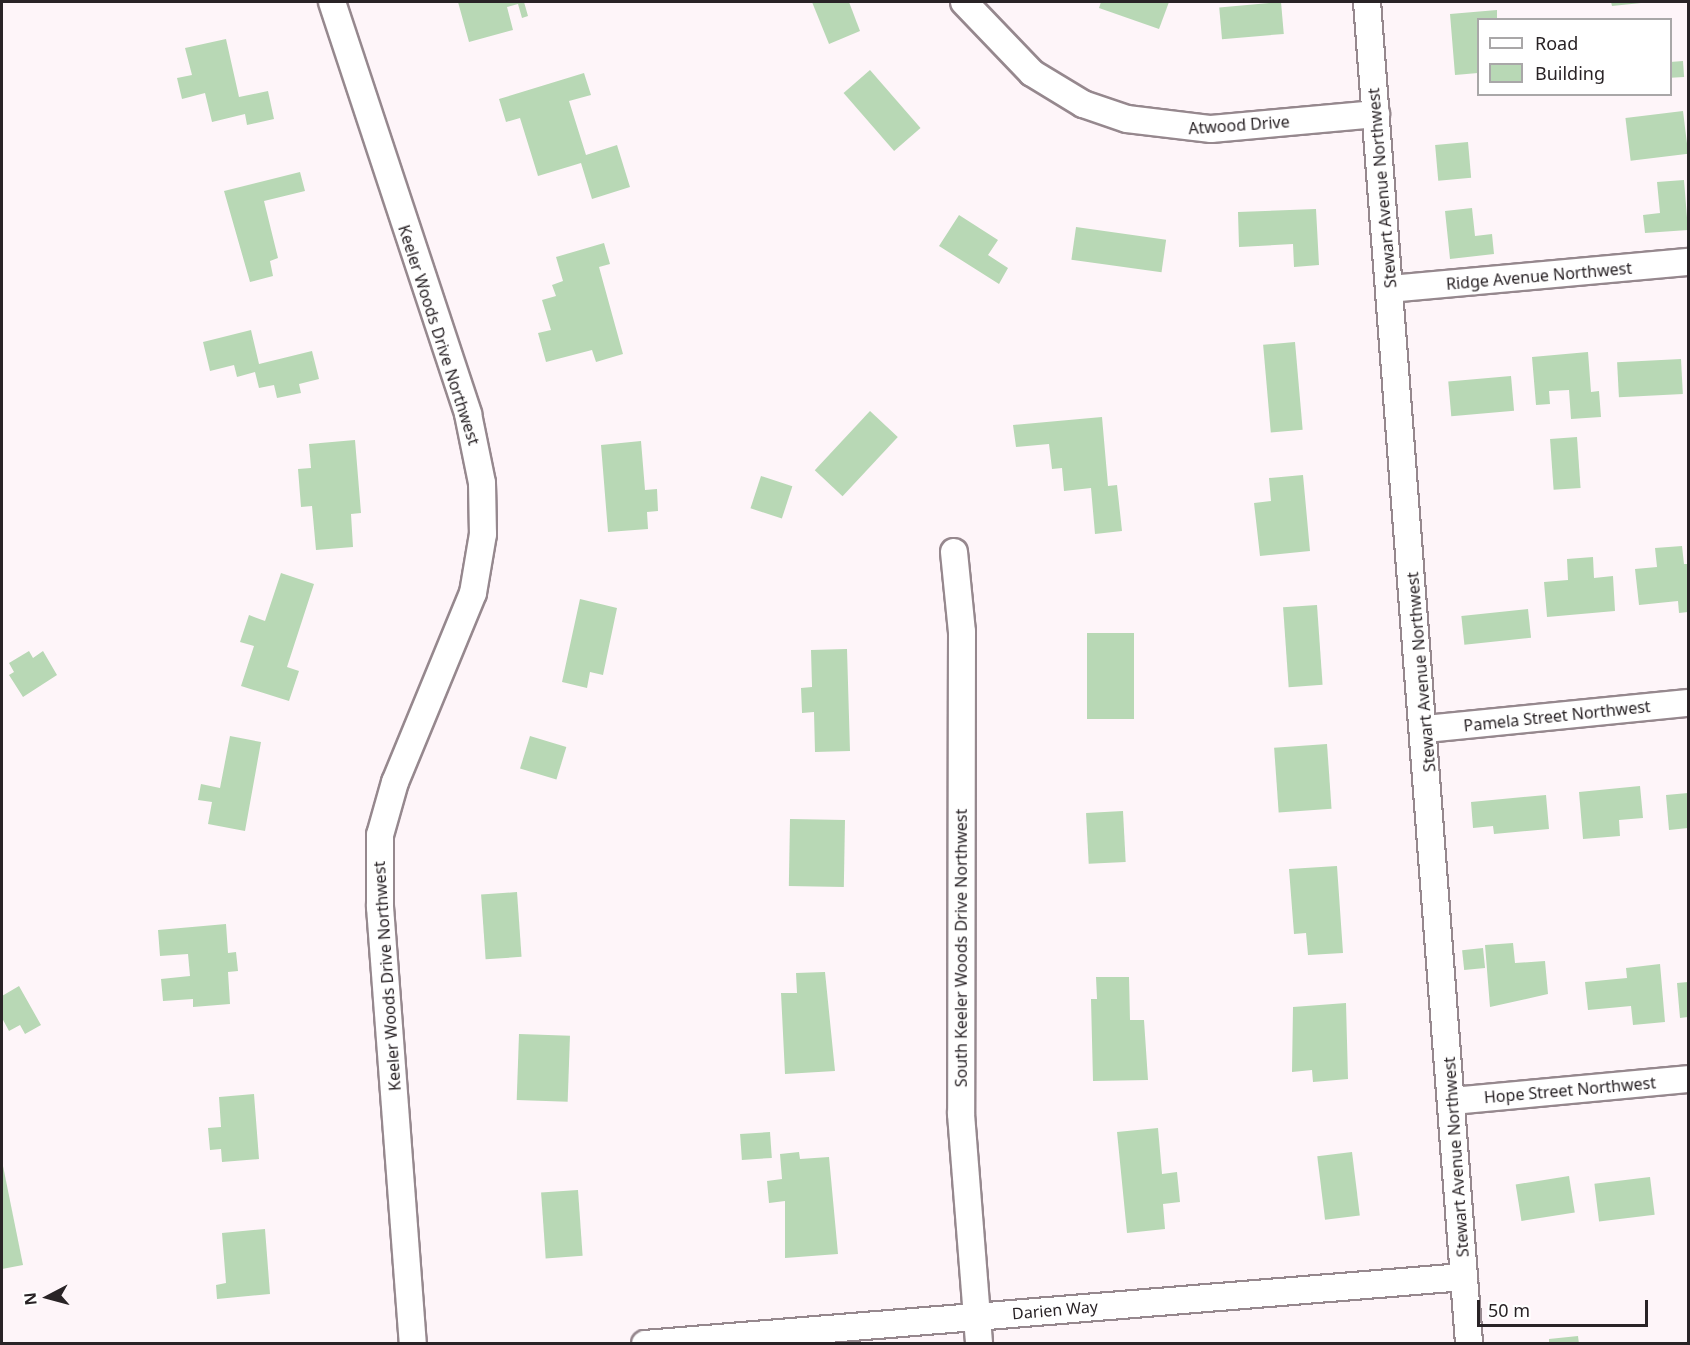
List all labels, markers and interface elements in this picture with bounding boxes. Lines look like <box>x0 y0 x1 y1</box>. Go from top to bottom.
legend <box>1477 18 1672 96</box>
text: Road <box>1535 31 1578 55</box>
text: Building <box>1535 61 1605 85</box>
street label: Stewart Avenue Northwest <box>1364 87 1400 289</box>
street label: Atwood Drive <box>1188 112 1290 138</box>
street label: Keeler Woods Drive Northwest <box>394 223 484 447</box>
street label: Ridge Avenue Northwest <box>1445 258 1633 294</box>
street label: Stewart Avenue Northwest <box>1403 571 1439 773</box>
street label: Pamela Street Northwest <box>1463 697 1651 735</box>
street label: South Keeler Woods Drive Northwest <box>951 809 971 1087</box>
street label: Keeler Woods Drive Northwest <box>369 860 405 1092</box>
street label: Stewart Avenue Northwest <box>1439 1056 1473 1258</box>
street label: Hope Street Northwest <box>1483 1073 1657 1107</box>
north arrow <box>18 1267 78 1327</box>
scale bar <box>1480 1288 1651 1326</box>
text: N <box>18 1291 42 1307</box>
street label: Darien Way <box>1011 1297 1099 1323</box>
text: 50 m <box>1488 1298 1530 1322</box>

